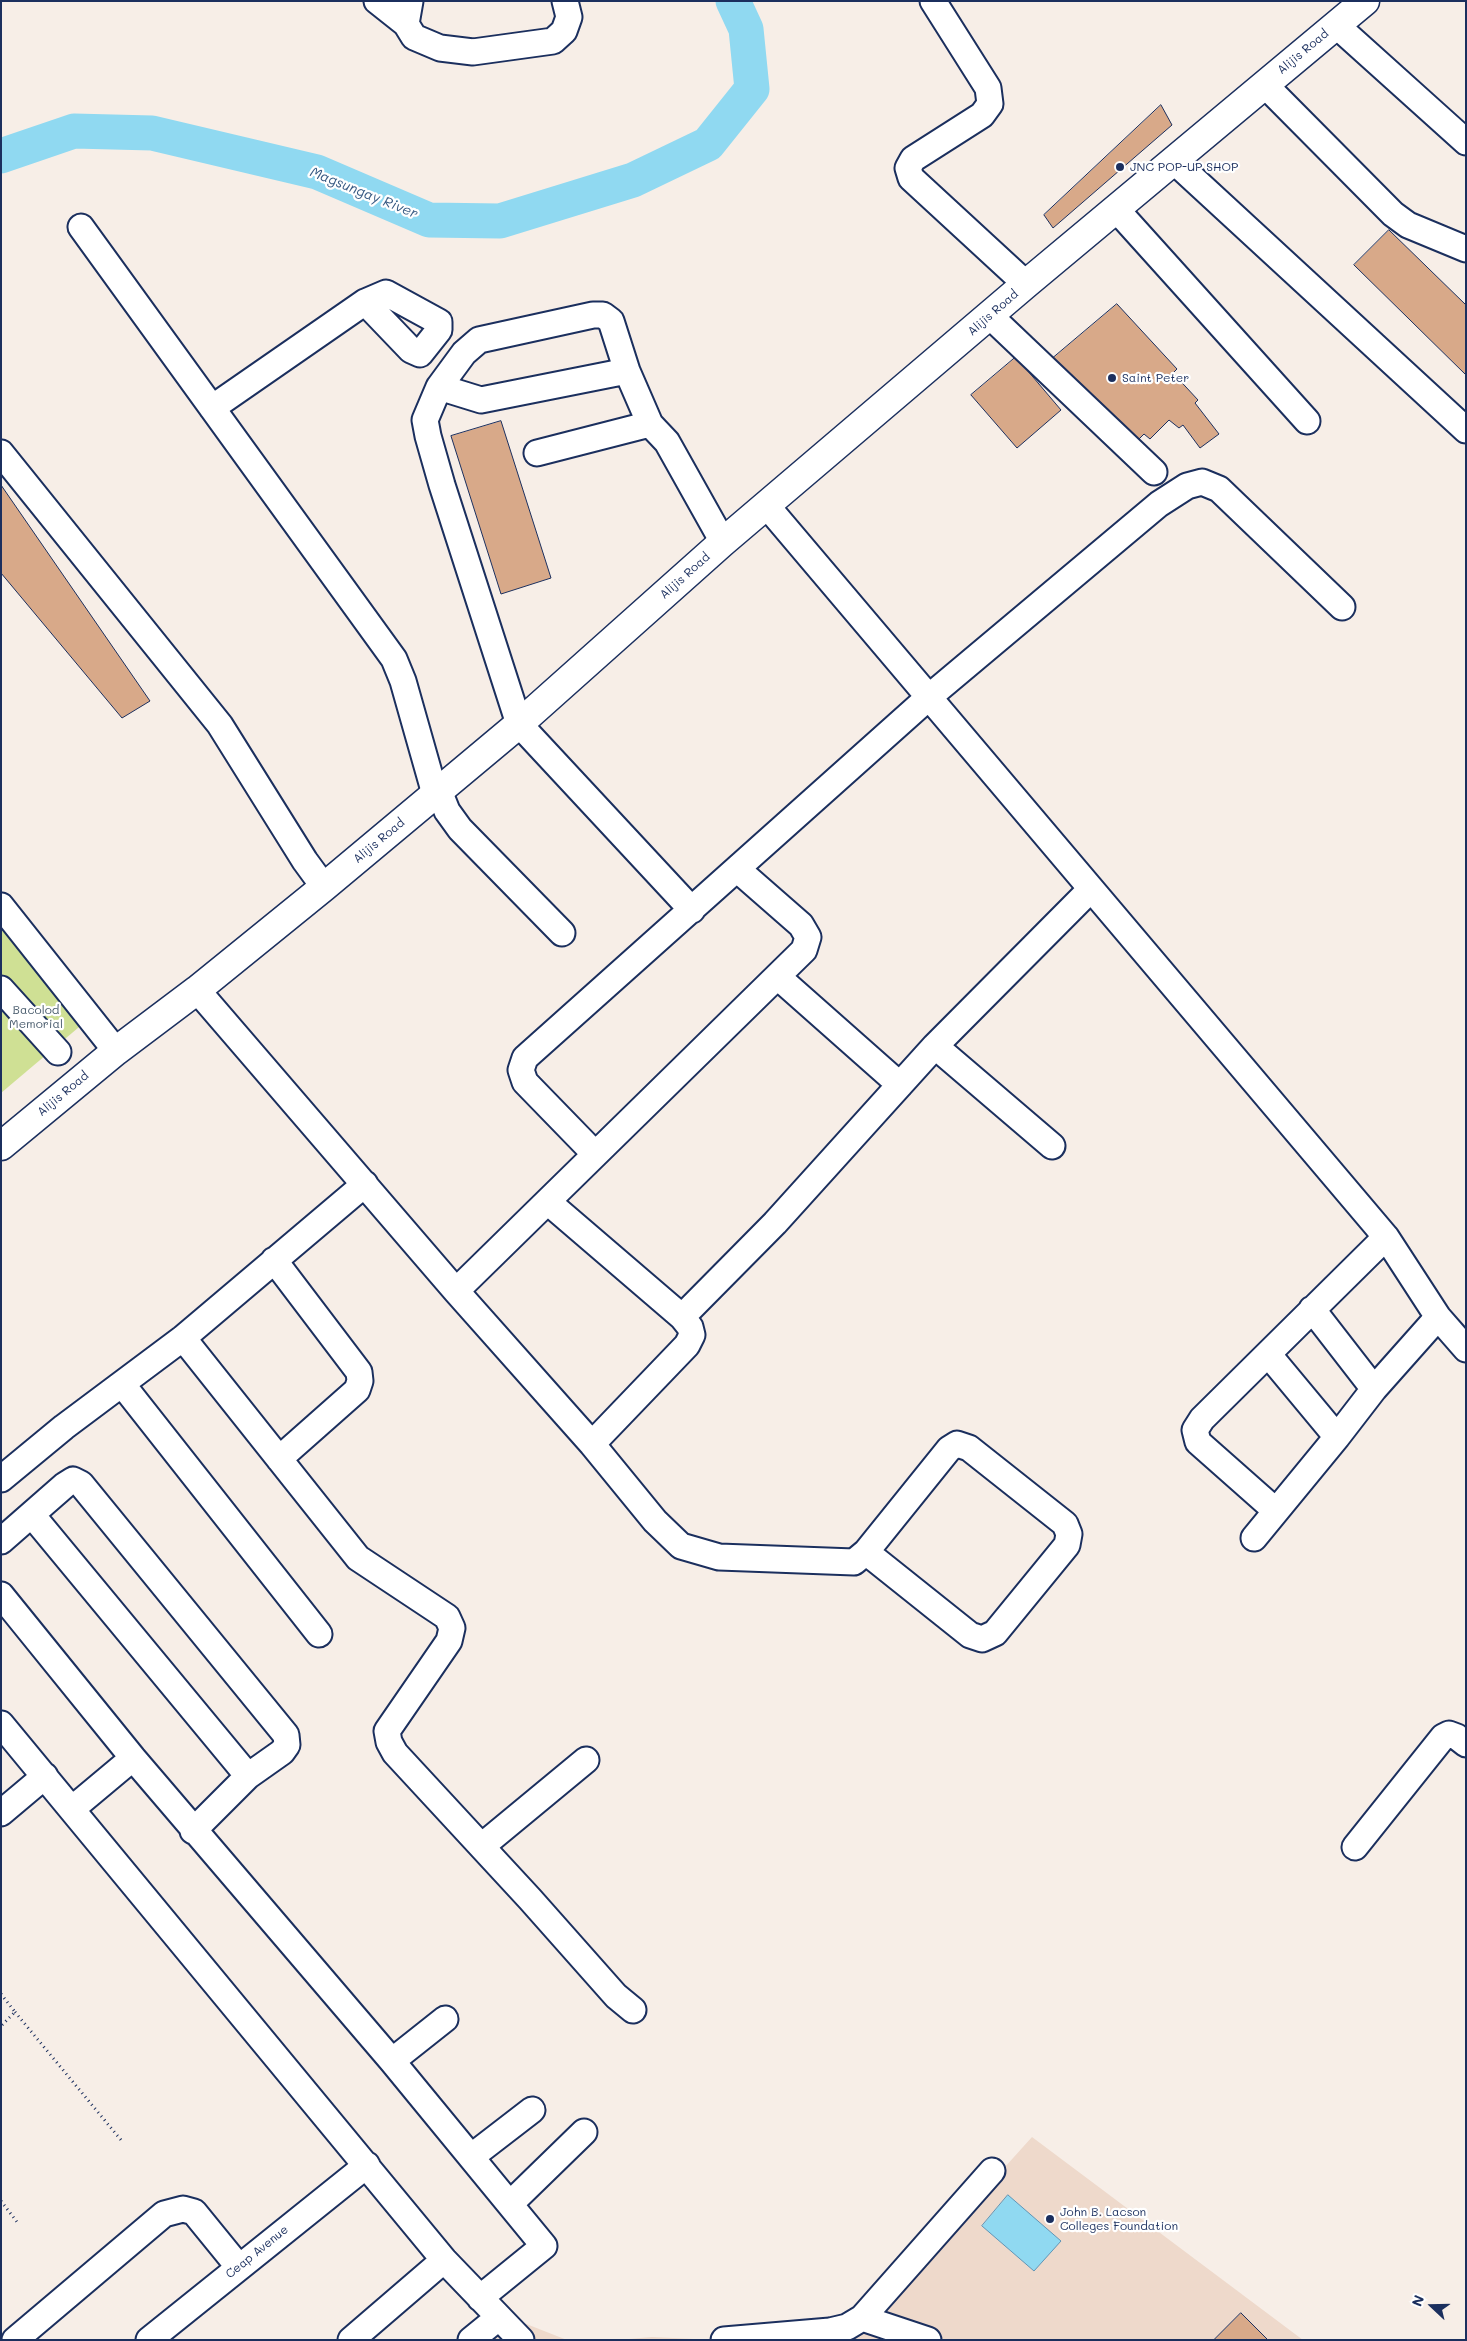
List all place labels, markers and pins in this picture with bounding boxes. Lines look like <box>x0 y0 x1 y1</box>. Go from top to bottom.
place label: JNC POP-UP SHOP <box>1130 160 1238 174</box>
marker: JNC POP-UP SHOP <box>1114 161 1126 173</box>
place label: Saint Peter <box>1122 371 1189 385</box>
marker: Saint Peter <box>1106 372 1118 384</box>
place label: John B. Lacson Colleges Foundation <box>1060 2205 1178 2233</box>
marker: John B. Lacson Colleges Foundation <box>1044 2213 1056 2225</box>

